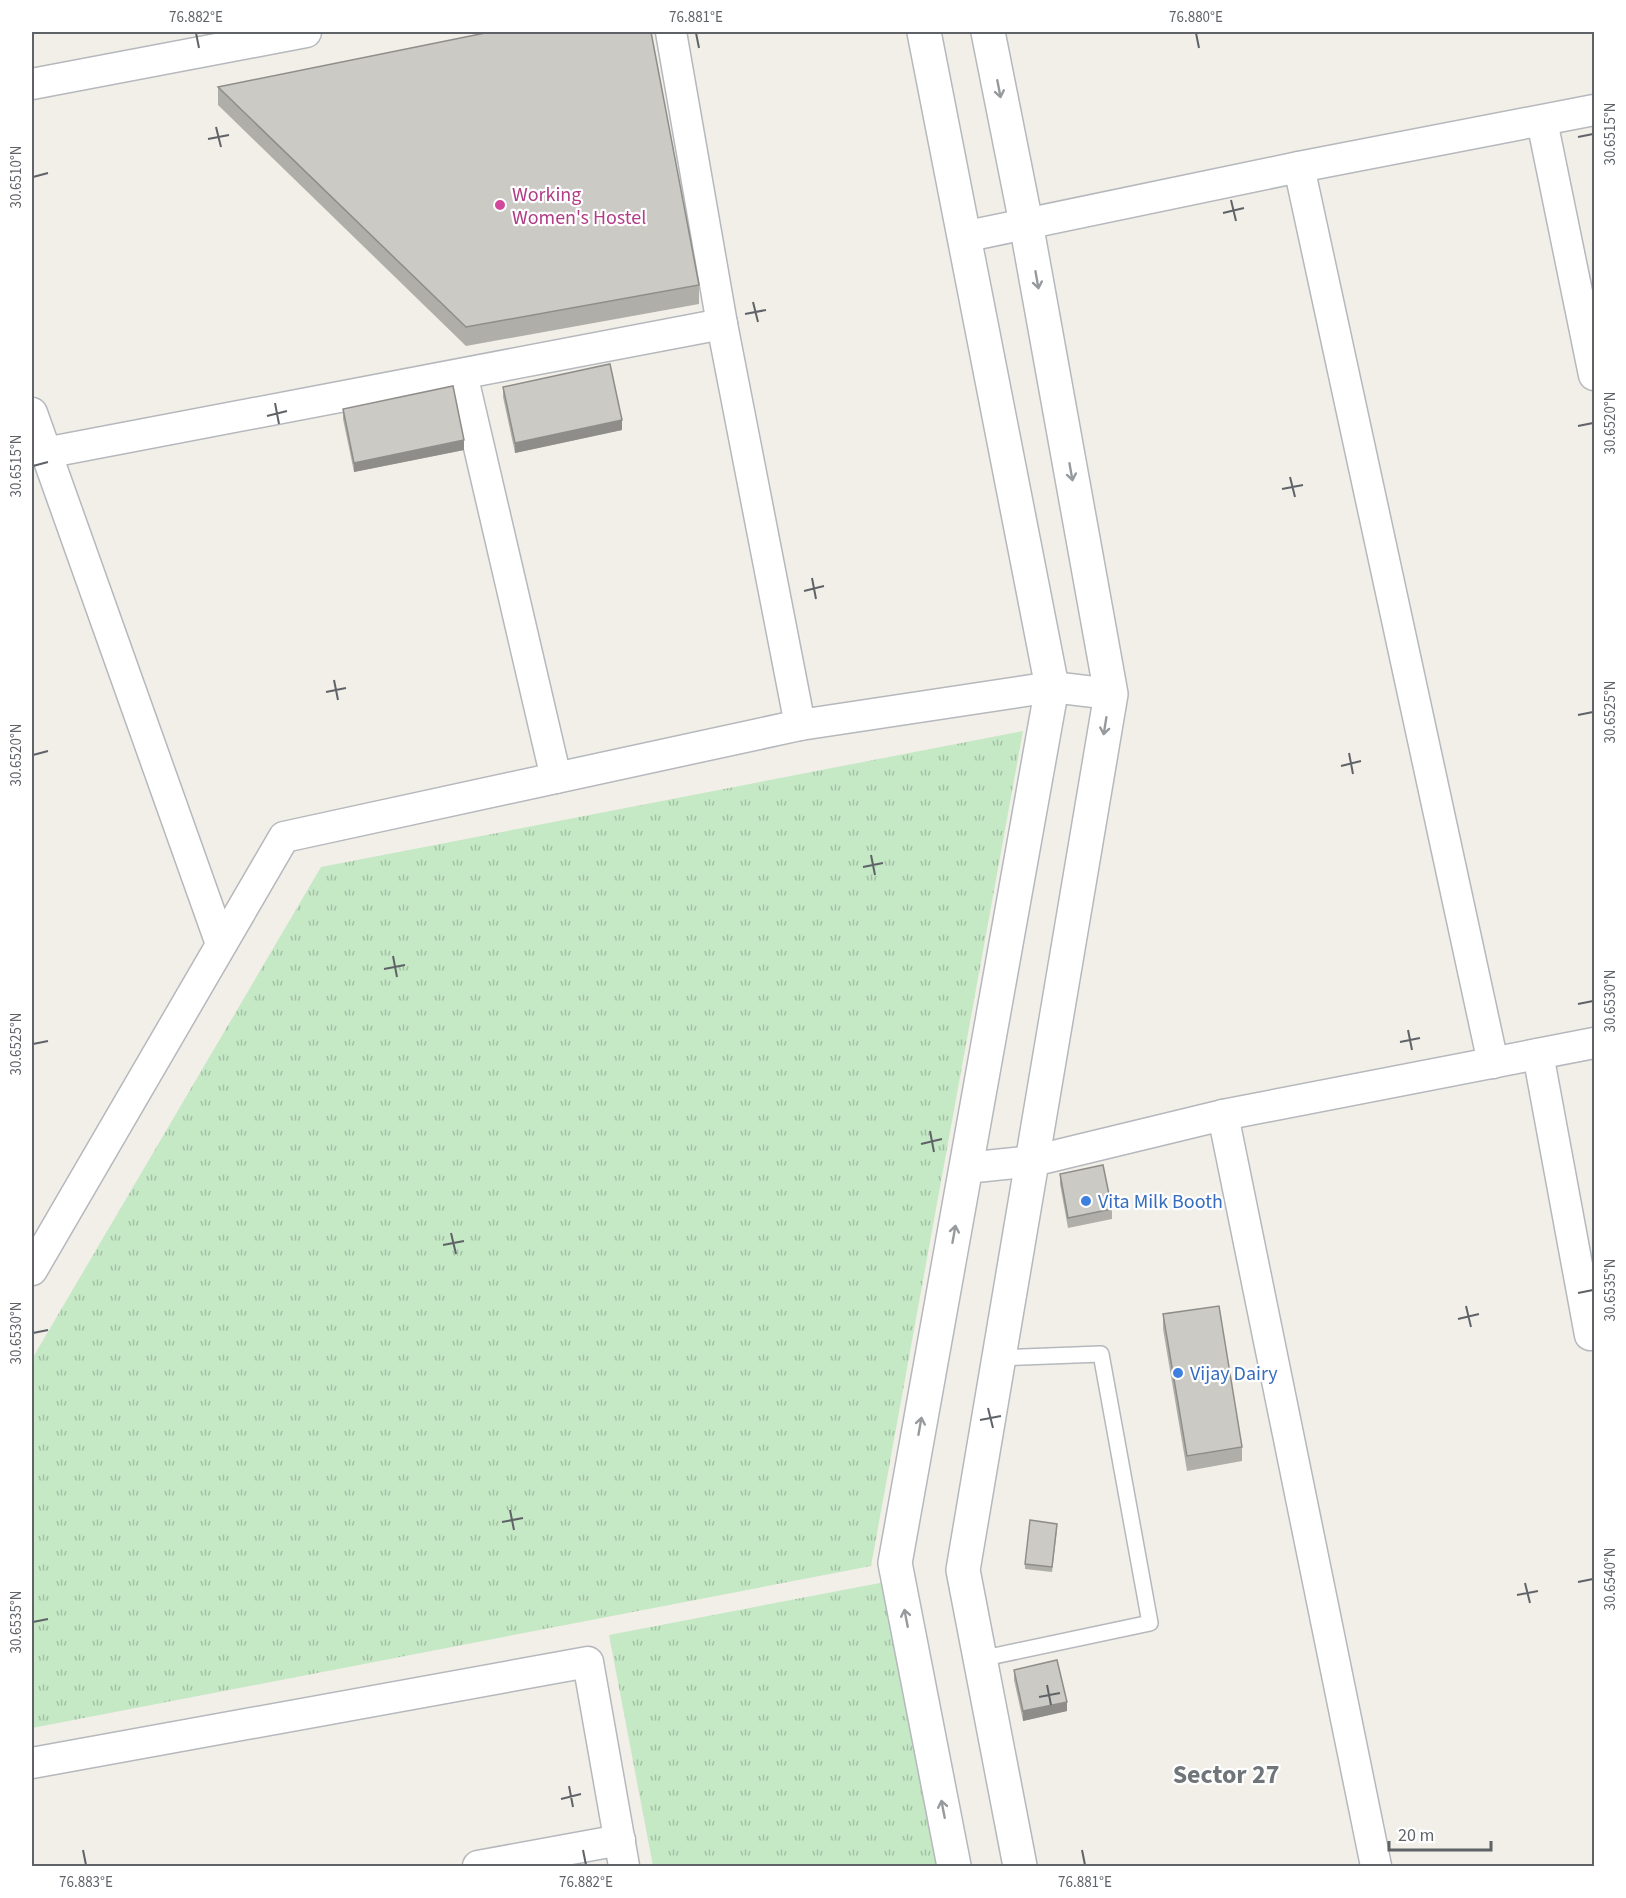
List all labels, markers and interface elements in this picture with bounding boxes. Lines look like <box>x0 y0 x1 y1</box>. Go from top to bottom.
text: 76.882°E <box>169 7 223 28</box>
text: 76.881°E <box>669 7 723 28</box>
text: 76.880°E <box>1169 7 1223 28</box>
one-way arrow <box>994 79 1006 98</box>
text: 30.6515°N <box>1600 102 1621 166</box>
text: 30.6510°N <box>6 145 27 209</box>
place label: Working Women's Hostel <box>512 181 646 232</box>
marker: Working Women's Hostel <box>493 198 507 212</box>
one-way arrow <box>1031 270 1042 290</box>
text: 30.6520°N <box>1600 391 1621 455</box>
text: 30.6515°N <box>6 434 27 498</box>
one-way arrow <box>1066 462 1077 482</box>
text: 30.6525°N <box>1600 680 1621 744</box>
one-way arrow <box>1099 716 1110 736</box>
text: 30.6520°N <box>6 723 27 787</box>
text: 30.6530°N <box>1600 969 1621 1033</box>
text: 30.6525°N <box>6 1012 27 1076</box>
place label: Vita Milk Booth <box>1098 1188 1223 1216</box>
marker: Vita Milk Booth <box>1079 1194 1093 1208</box>
one-way arrow <box>949 1225 960 1244</box>
text: 30.6535°N <box>1600 1258 1621 1322</box>
text: 30.6530°N <box>6 1301 27 1365</box>
place label: Vijay Dairy <box>1190 1360 1278 1388</box>
marker: Vijay Dairy <box>1171 1366 1185 1380</box>
one-way arrow <box>915 1416 926 1436</box>
text: 30.6540°N <box>1600 1547 1621 1611</box>
text: 30.6535°N <box>6 1590 27 1654</box>
one-way arrow <box>900 1608 911 1628</box>
district label: Sector 27 <box>1173 1756 1279 1793</box>
one-way arrow <box>937 1800 948 1819</box>
scale bar <box>1389 1814 1491 1852</box>
text: 20 m <box>1398 1823 1434 1848</box>
text: 76.883°E <box>59 1872 113 1893</box>
text: 76.882°E <box>559 1872 613 1893</box>
text: 76.881°E <box>1058 1872 1112 1893</box>

